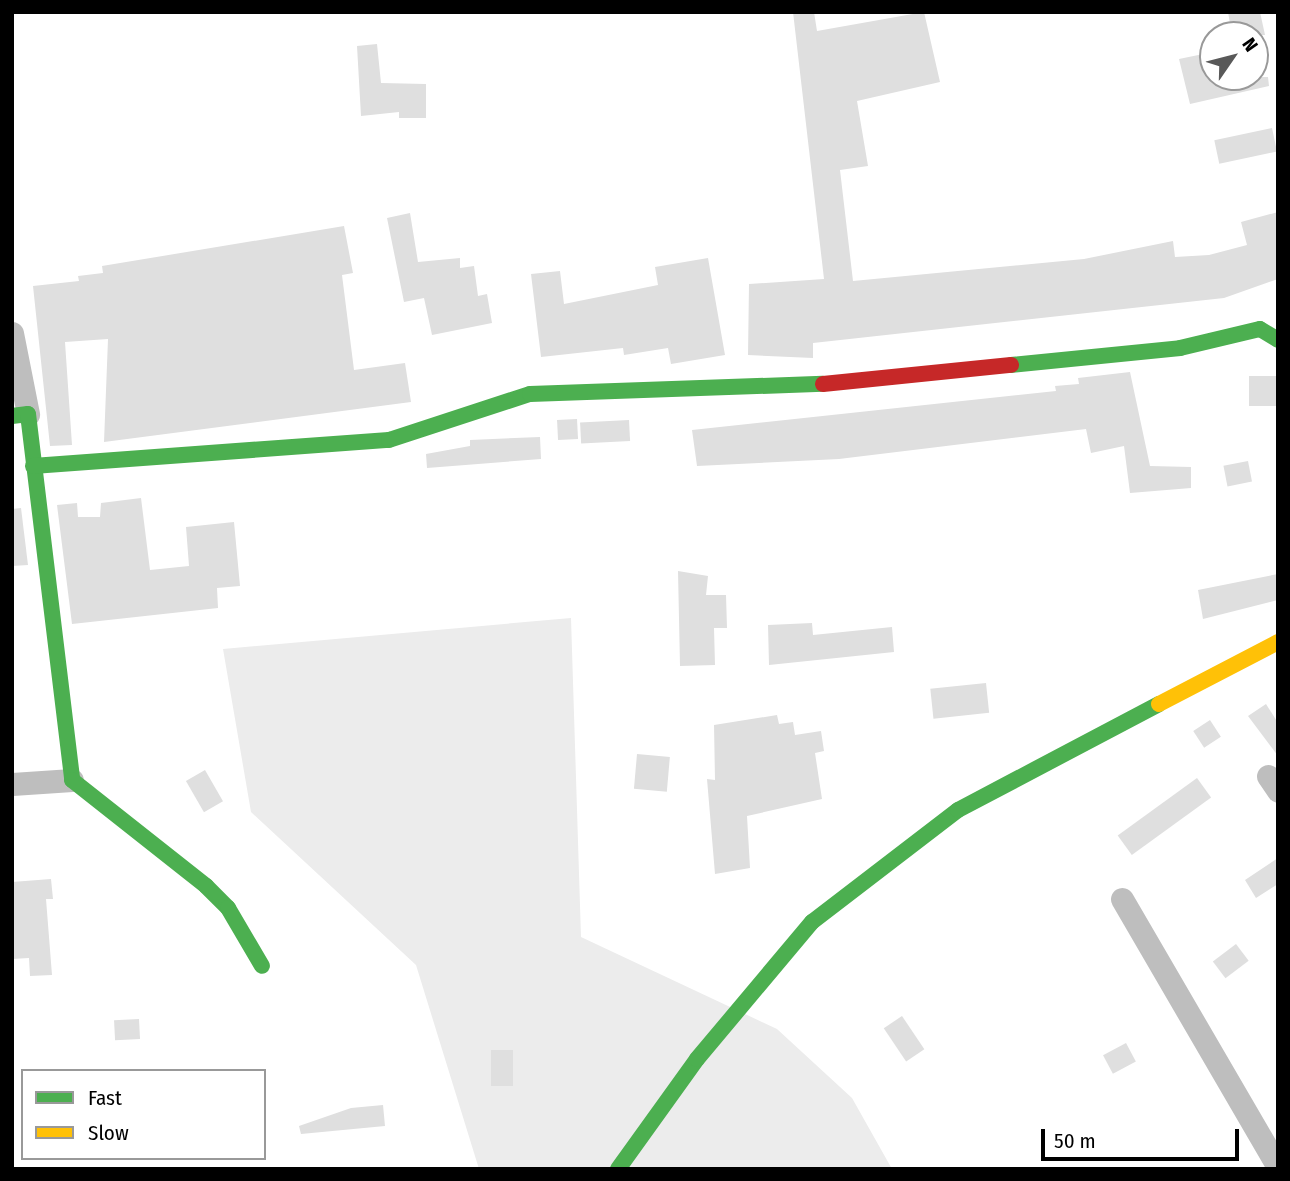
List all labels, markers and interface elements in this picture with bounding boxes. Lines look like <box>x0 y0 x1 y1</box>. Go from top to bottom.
north arrow <box>1199 21 1269 91</box>
text: N <box>1237 34 1263 56</box>
legend <box>21 1069 266 1160</box>
text: Fast <box>88 1085 122 1111</box>
scale bar <box>1045 1114 1243 1158</box>
text: Slow <box>88 1120 129 1146</box>
text: 50 m <box>1054 1128 1096 1154</box>

